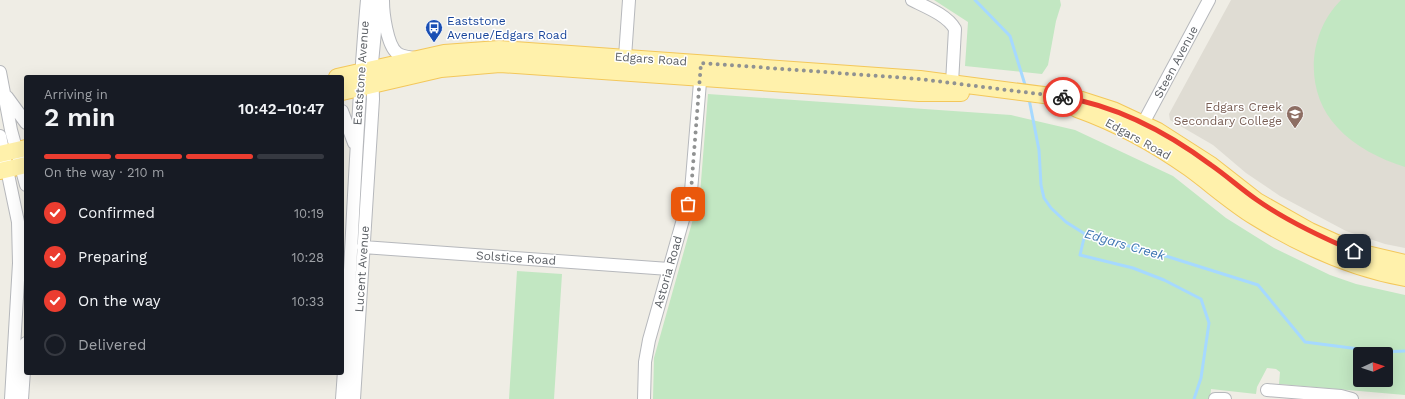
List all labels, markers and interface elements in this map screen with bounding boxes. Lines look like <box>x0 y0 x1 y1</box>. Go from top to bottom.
place label: Eaststone Avenue/Edgars Road <box>447 14 567 42</box>
bus stop icon: Eaststone Avenue/Edgars Road <box>424 18 444 43</box>
street label: Eaststone Avenue <box>350 20 372 126</box>
street label: Steen Avenue <box>1151 23 1201 101</box>
street label: Edgars Road <box>614 49 688 69</box>
courier <box>1043 77 1083 117</box>
icon: bike <box>1052 86 1074 108</box>
text: Arriving in <box>44 87 108 102</box>
text: 10:42–10:47 <box>238 100 324 118</box>
place label: Edgars Creek Secondary College <box>1174 100 1282 128</box>
text: 2 min <box>44 102 115 132</box>
school or university icon: Edgars Creek Secondary College <box>1285 104 1305 129</box>
street label: Edgars Road <box>1103 115 1173 163</box>
text: On the way · 210 m <box>44 165 164 180</box>
pin <box>671 187 705 221</box>
icon: bag <box>677 193 699 215</box>
icon: check <box>44 202 66 224</box>
text: Confirmed <box>78 204 155 222</box>
text: 10:19 <box>294 206 324 221</box>
street label: Lucent Avenue <box>352 225 372 313</box>
water label: Edgars Creek <box>1083 226 1168 263</box>
street label: Astoria Road <box>651 234 685 310</box>
pin <box>1337 234 1371 268</box>
icon: home <box>1343 240 1365 262</box>
icon: check <box>44 246 66 268</box>
text: Preparing <box>78 248 147 266</box>
street label: Solstice Road <box>476 248 556 268</box>
text: 10:28 <box>291 250 324 265</box>
icon: check <box>44 290 66 312</box>
text: On the way <box>78 292 160 310</box>
text: 10:33 <box>292 294 324 309</box>
text: Delivered <box>78 336 146 354</box>
north arrow <box>1353 347 1393 387</box>
map controls <box>1353 347 1393 387</box>

